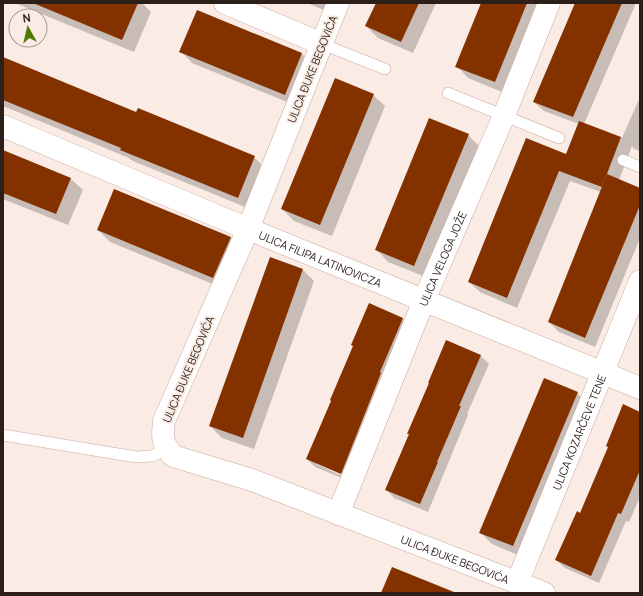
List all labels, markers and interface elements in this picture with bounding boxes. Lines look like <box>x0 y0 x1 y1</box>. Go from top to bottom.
north arrow <box>8 8 48 48</box>
text: N <box>22 10 32 26</box>
street label: ULICA ĐUKE BEGOVIĆA <box>284 13 340 125</box>
street label: ULICA VELOGA JOŽE <box>415 209 469 308</box>
street label: ULICA FILIPA LATINOVICZA <box>257 227 384 290</box>
street label: ULICA ĐUKE BEGOVIĆA <box>159 313 217 425</box>
street label: ULICA KOZARČEVE TENE <box>548 372 609 492</box>
street label: ULICA ĐUKE BEGOVIĆA <box>399 531 511 586</box>

